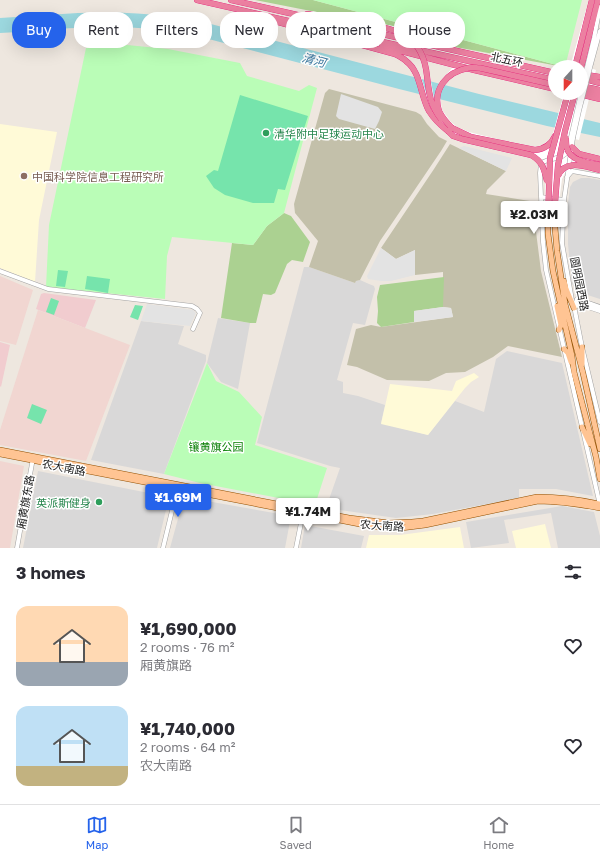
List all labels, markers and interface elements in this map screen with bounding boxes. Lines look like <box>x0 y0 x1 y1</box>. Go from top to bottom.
chip: Buy <box>12 12 66 48</box>
chip: Rent <box>74 12 133 48</box>
chip: Filters <box>141 12 212 48</box>
chip: New <box>220 12 278 48</box>
chip: Apartment <box>286 12 386 48</box>
chip: House <box>394 12 465 48</box>
street label: 北五环 <box>490 49 524 69</box>
water label: 清河 <box>300 50 329 71</box>
north arrow <box>548 60 588 100</box>
map controls <box>548 60 588 100</box>
place label: 清华附中足球运动中心 <box>274 127 384 140</box>
marker: 清华附中足球运动中心 <box>261 128 271 138</box>
place label: 中国科学院信息工程研究所 <box>32 170 164 183</box>
marker: 中国科学院信息工程研究所 <box>19 171 29 181</box>
pin: ¥2.03M <box>501 201 567 235</box>
text: ¥2.03M <box>510 206 558 222</box>
street label: 圆明园西路 <box>568 256 592 312</box>
park label: 镶黄旗公园 <box>189 440 244 453</box>
street label: 农大南路 <box>41 456 87 478</box>
street label: 厢黄旗东路 <box>14 474 36 530</box>
pin: ¥1.69M <box>145 484 211 518</box>
text: ¥1.69M <box>154 489 202 505</box>
place label: 英派斯健身 <box>36 496 91 509</box>
marker: 英派斯健身 <box>94 497 104 507</box>
pin: ¥1.74M <box>275 498 341 532</box>
text: ¥1.74M <box>285 503 331 519</box>
street label: 农大南路 <box>360 517 404 533</box>
icon: filters <box>562 561 584 583</box>
text: 3 homes <box>16 562 86 583</box>
text: ¥1,690,000 <box>140 618 237 639</box>
icon: home <box>48 622 96 670</box>
icon: heart <box>562 635 584 657</box>
text: 2 rooms · 76 m² <box>140 639 234 655</box>
text: 厢黄旗路 <box>140 657 192 673</box>
text: ¥1,740,000 <box>140 718 235 739</box>
icon: home <box>48 722 96 770</box>
icon: heart <box>562 735 584 757</box>
text: 2 rooms · 64 m² <box>140 739 235 755</box>
text: 农大南路 <box>140 757 192 773</box>
tab: Map <box>86 814 108 851</box>
tab: Saved <box>280 814 312 851</box>
tab: Home <box>483 814 514 851</box>

